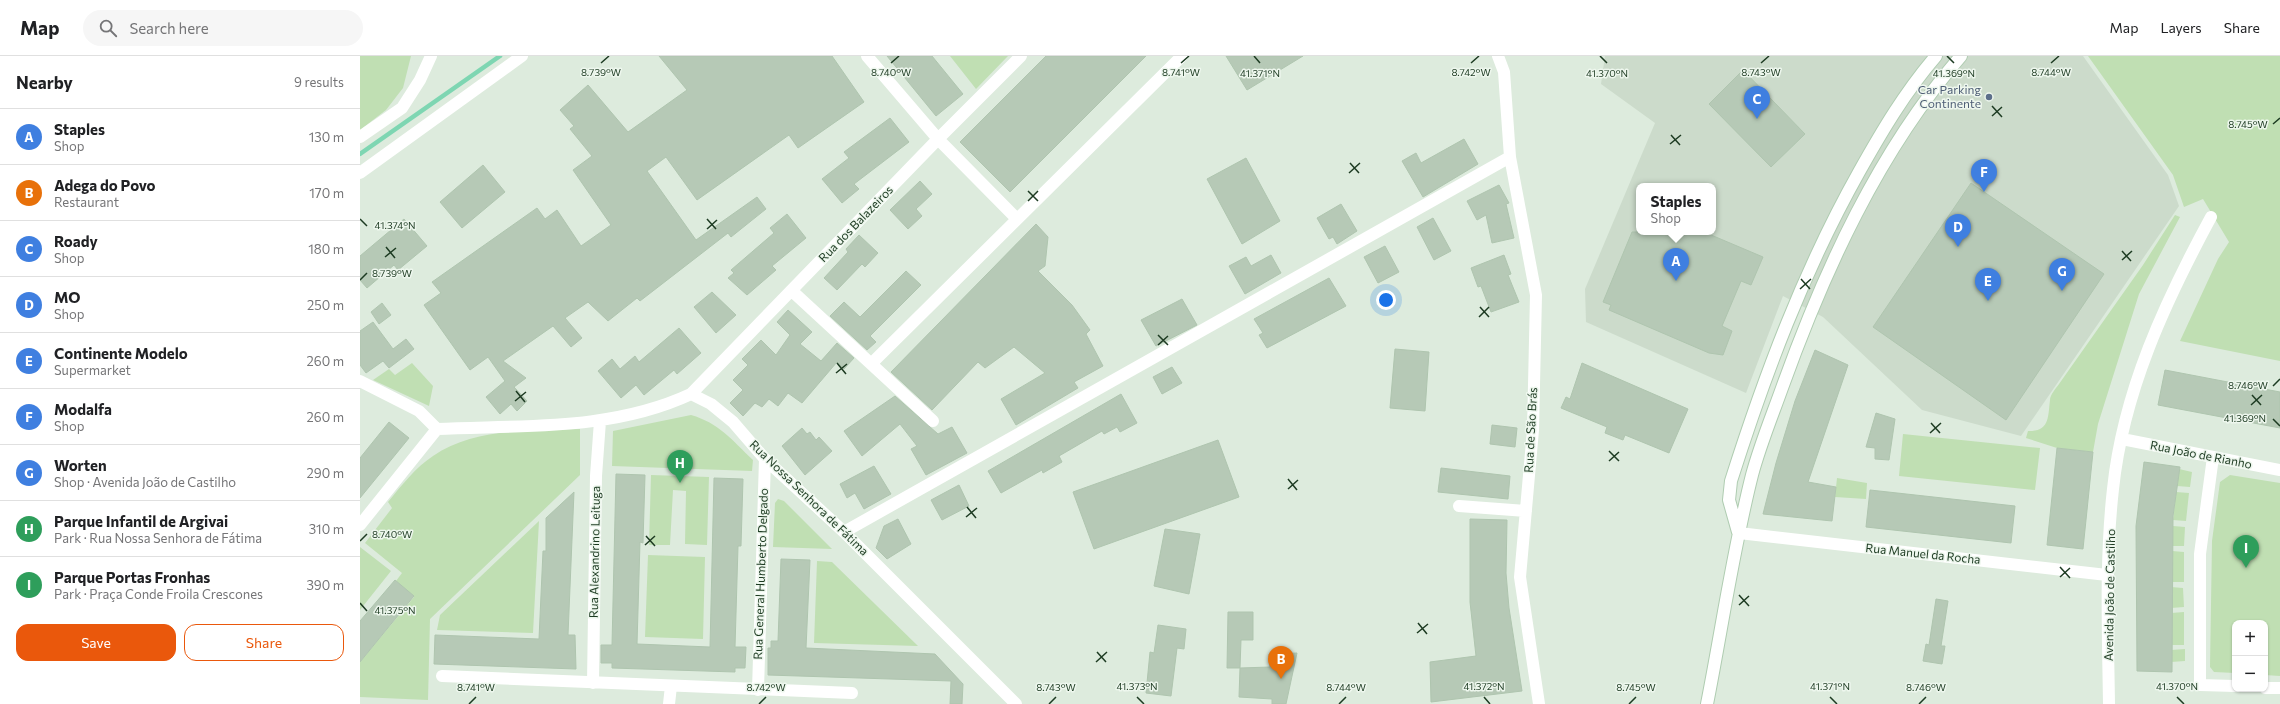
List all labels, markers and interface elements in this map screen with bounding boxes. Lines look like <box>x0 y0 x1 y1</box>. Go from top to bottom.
search box <box>83 10 363 46</box>
text: Map <box>20 16 59 39</box>
icon: search <box>97 17 119 39</box>
text: Search here <box>129 19 209 37</box>
text: Map <box>2110 19 2138 36</box>
text: Layers <box>2160 19 2202 36</box>
text: Share <box>2224 19 2260 36</box>
text: 8.739°W <box>581 66 621 78</box>
text: 8.740°W <box>871 66 911 78</box>
text: 8.741°W <box>1162 66 1200 78</box>
text: 8.742°W <box>1451 66 1491 78</box>
text: 8.743°W <box>1741 66 1781 78</box>
text: 8.744°W <box>2031 66 2071 78</box>
text: 41.371°N <box>1240 67 1280 79</box>
text: 41.370°N <box>1586 67 1628 79</box>
text: 41.369°N <box>1933 67 1975 79</box>
text: Nearby <box>16 72 73 93</box>
text: 9 results <box>294 74 344 90</box>
place label: Car Parking Continente <box>1918 82 1981 110</box>
pin: C <box>1744 86 1770 119</box>
marker: Car Parking Continente <box>1984 92 1994 102</box>
text: 8.745°W <box>2228 118 2268 130</box>
text: Staples <box>54 120 105 138</box>
text: A <box>24 129 34 145</box>
text: 130 m <box>309 129 344 145</box>
text: Shop <box>54 138 85 154</box>
pin: F <box>1971 159 1997 192</box>
text: Adega do Povo <box>54 176 156 194</box>
street label: Rua dos Balazeiros <box>815 182 895 264</box>
popup <box>1636 183 1716 235</box>
text: B <box>25 185 33 201</box>
text: 170 m <box>309 185 344 201</box>
text: Staples <box>1651 192 1701 210</box>
text: Restaurant <box>54 194 119 210</box>
text: Shop <box>1651 210 1681 226</box>
pin: D <box>1945 214 1971 247</box>
text: 41.374°N <box>375 219 415 231</box>
text: Roady <box>54 232 98 250</box>
text: C <box>25 241 33 257</box>
text: 180 m <box>308 241 344 257</box>
pin: A <box>1663 248 1689 281</box>
text: Shop <box>54 250 85 266</box>
pin: G <box>2049 258 2075 291</box>
text: 8.739°W <box>372 267 412 279</box>
pin: E <box>1975 268 2001 301</box>
text: MO <box>54 288 80 306</box>
your location <box>1376 290 1396 310</box>
text: D <box>24 297 34 313</box>
text: 250 m <box>307 297 344 313</box>
text: Shop <box>54 306 85 322</box>
text: Continente Modelo <box>54 344 188 362</box>
text: E <box>25 353 33 369</box>
text: 260 m <box>307 353 344 369</box>
text: Supermarket <box>54 362 131 378</box>
text: 8.746°W <box>2228 379 2268 391</box>
street label: Rua de São Brás <box>1521 387 1539 473</box>
text: Modalfa <box>54 400 112 418</box>
text: F <box>25 409 33 425</box>
text: 260 m <box>307 409 344 425</box>
text: 41.369°N <box>2224 412 2266 424</box>
text: Shop <box>54 418 85 434</box>
street label: Rua Nossa Senhora de Fátima <box>747 437 872 558</box>
street label: Rua João de Rianho <box>2149 437 2253 472</box>
pin: H <box>667 450 693 483</box>
text: Worten <box>54 456 107 474</box>
text: G <box>24 465 34 481</box>
text: 290 m <box>307 465 344 481</box>
text: Shop · Avenida João de Castilho <box>54 474 236 490</box>
street label: Rua Alexandrino Leituga <box>586 486 602 618</box>
street label: Rua General Humberto Delgado <box>750 488 770 660</box>
text: Parque Infantil de Argivai <box>54 512 228 530</box>
text: H <box>24 521 34 537</box>
text: 310 m <box>309 521 344 537</box>
text: 8.740°W <box>372 528 412 540</box>
street label: Avenida João de Castilho <box>2101 529 2118 661</box>
text: Park · Rua Nossa Senhora de Fátima <box>54 530 262 546</box>
pin: I <box>2233 535 2259 568</box>
street label: Rua Manuel da Rocha <box>1865 540 1981 566</box>
text: Parque Portas Fronhas <box>54 568 210 586</box>
text: I <box>27 577 31 593</box>
text: 390 m <box>306 577 344 593</box>
text: Park · Praça Conde Froila Crescones <box>54 586 263 602</box>
text: 41.375°N <box>374 604 416 616</box>
map controls <box>2232 620 2268 692</box>
button: + <box>2232 620 2268 656</box>
button: Save <box>16 624 176 661</box>
button: Share <box>184 624 344 661</box>
pin: B <box>1268 646 1294 679</box>
button: − <box>2232 656 2268 692</box>
text: 41.373°N <box>1116 680 1158 692</box>
text: 41.372°N <box>1463 680 1505 692</box>
text: 41.371°N <box>1810 680 1850 692</box>
text: 41.370°N <box>2156 680 2198 692</box>
text: 8.741°W <box>457 681 495 693</box>
text: 8.742°W <box>746 681 786 693</box>
text: 8.743°W <box>1036 681 1076 693</box>
text: 8.744°W <box>1326 681 1366 693</box>
text: 8.745°W <box>1616 681 1656 693</box>
text: 8.746°W <box>1906 681 1946 693</box>

